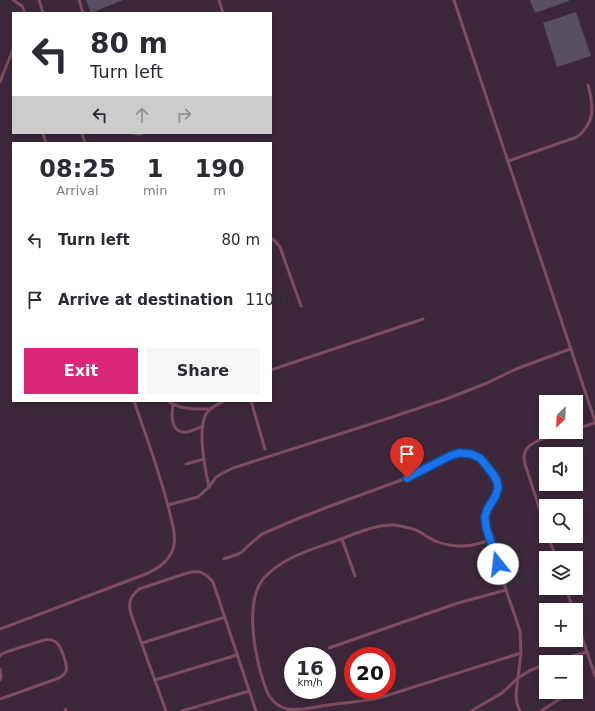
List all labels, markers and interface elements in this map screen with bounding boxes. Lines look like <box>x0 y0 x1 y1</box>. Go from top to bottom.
text: 80 m <box>90 27 168 60</box>
icon: left <box>24 28 76 80</box>
text: Turn left <box>90 61 163 82</box>
icon: left <box>89 104 111 126</box>
icon: ahead <box>131 104 153 126</box>
icon: right <box>173 104 195 126</box>
text: 08:25 <box>39 155 116 183</box>
text: 1 <box>147 155 163 183</box>
text: 190 <box>195 155 245 183</box>
text: Arrival <box>56 183 99 198</box>
text: min <box>143 183 167 198</box>
text: m <box>213 183 226 198</box>
icon: left <box>24 229 46 251</box>
text: Turn left <box>58 231 130 249</box>
text: 80 m <box>222 231 260 249</box>
icon: arrive <box>24 289 46 311</box>
text: Arrive at destination <box>58 291 233 309</box>
text: 110 m <box>245 291 294 309</box>
button: Exit <box>24 348 138 394</box>
button: Share <box>146 348 260 394</box>
north arrow <box>539 395 583 439</box>
map controls <box>539 395 583 699</box>
pin <box>390 437 424 478</box>
icon: arrive <box>396 443 418 465</box>
button: sound <box>539 447 583 491</box>
button: search <box>539 499 583 543</box>
position arrow <box>477 543 519 585</box>
button: layers <box>539 551 583 595</box>
button: + <box>539 603 583 647</box>
speed limit sign: 20 <box>344 647 396 699</box>
button: − <box>539 655 583 699</box>
text: 16 <box>296 656 324 680</box>
text: km/h <box>297 677 323 688</box>

